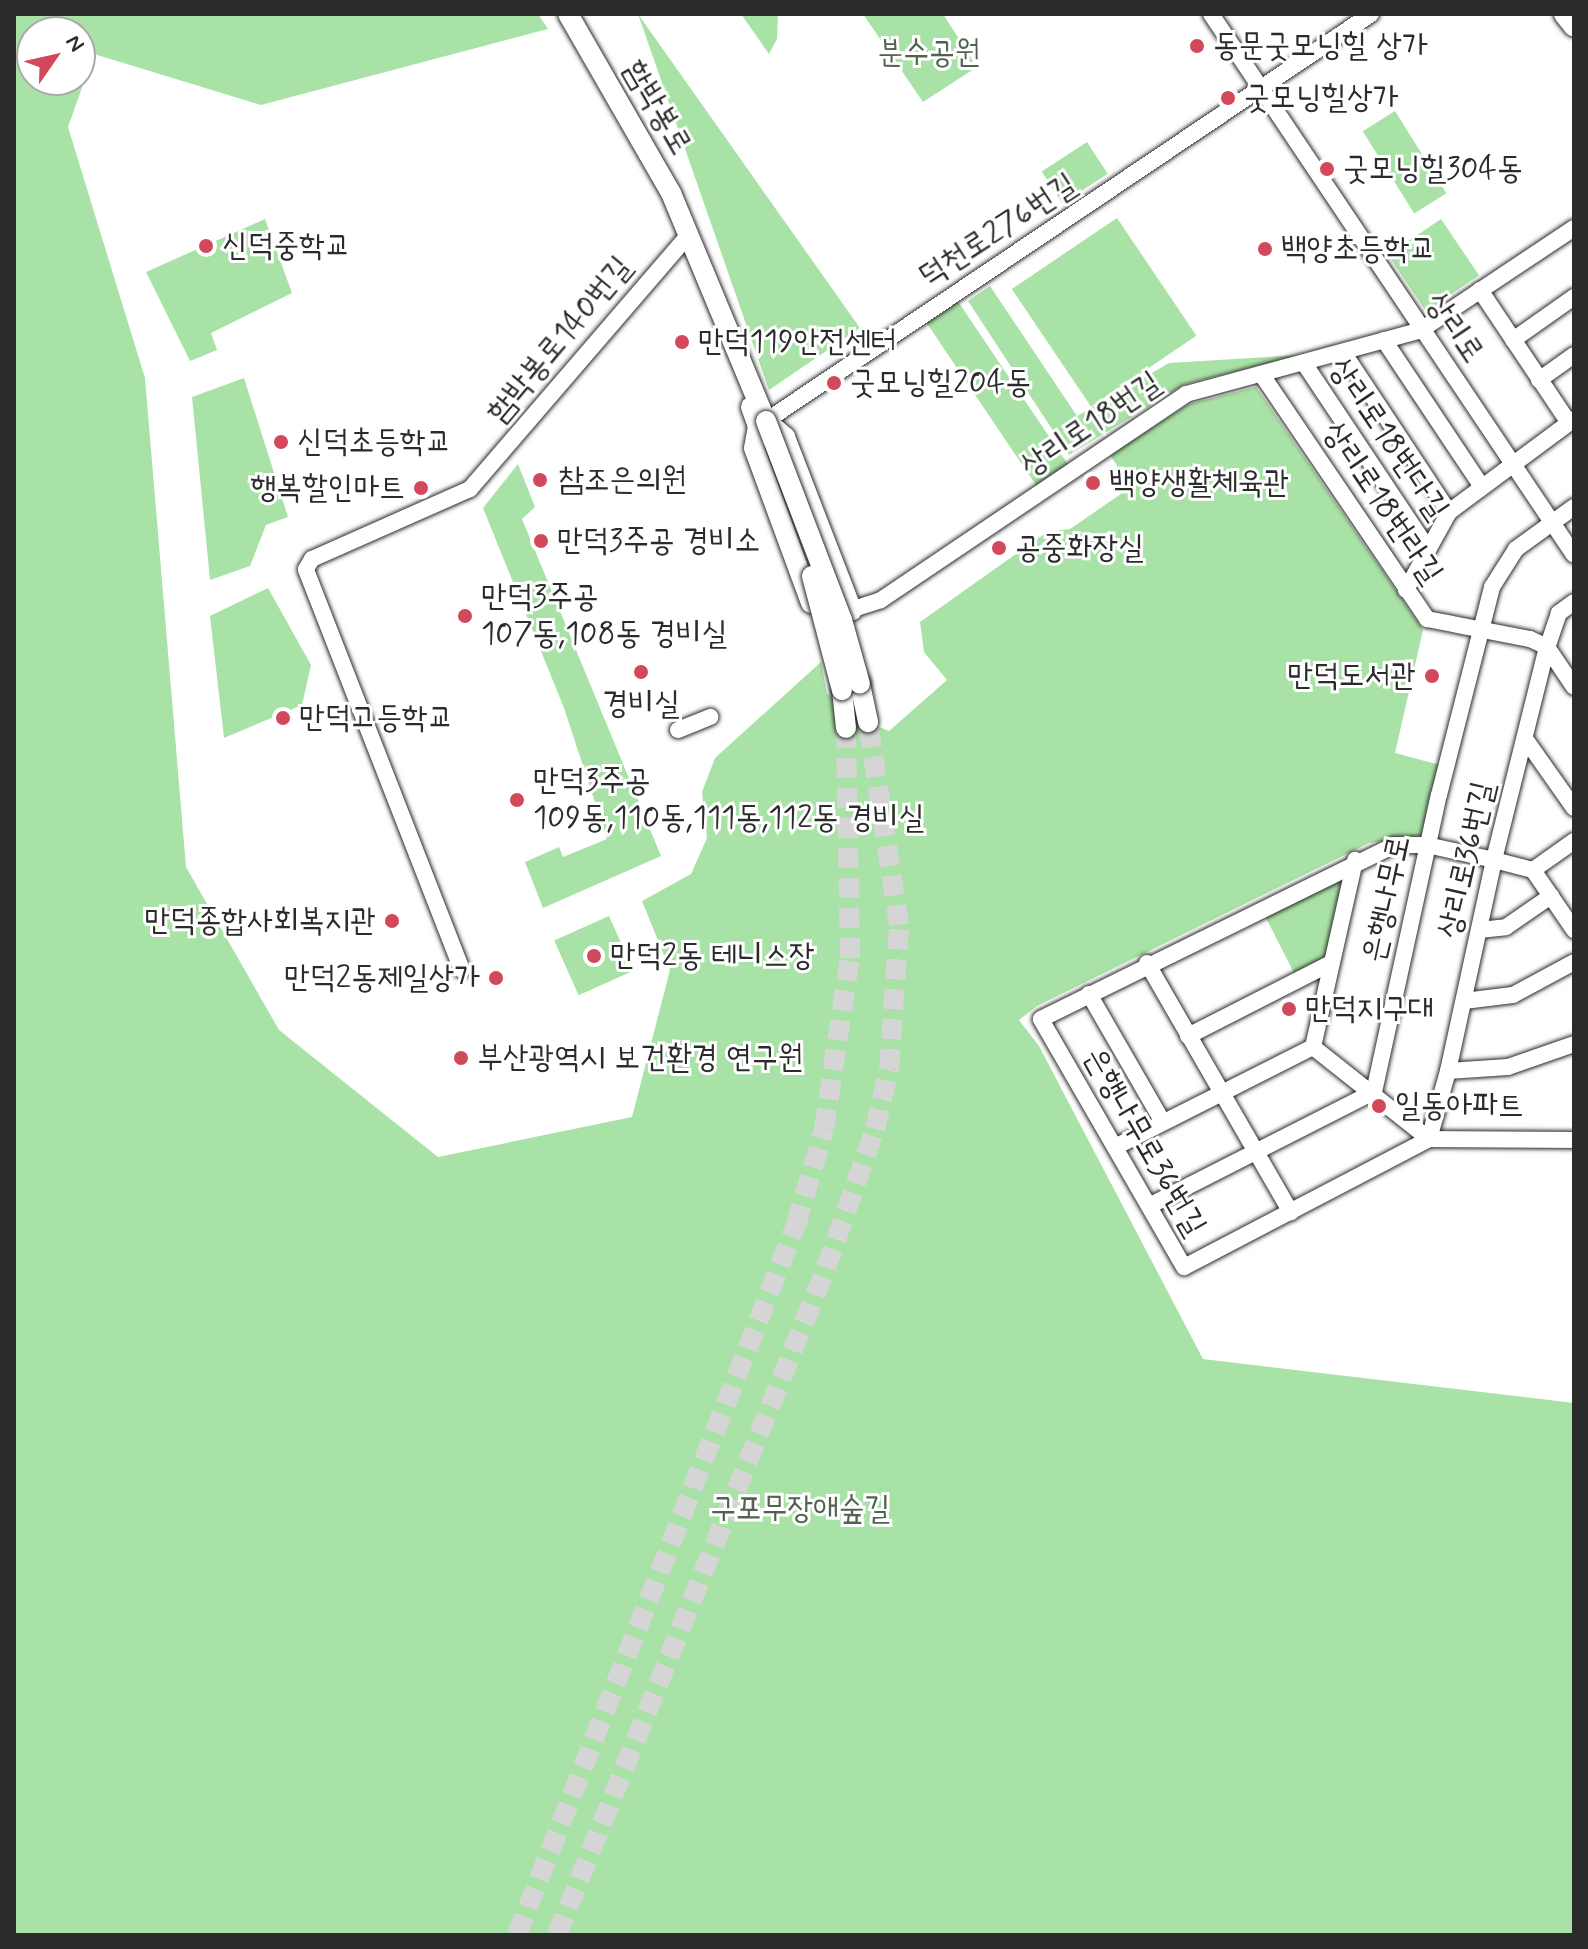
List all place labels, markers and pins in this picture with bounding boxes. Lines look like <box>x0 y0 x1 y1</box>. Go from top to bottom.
place label: 동문굿모닝힐 상가 <box>1213 27 1428 65</box>
marker: 동문굿모닝힐 상가 <box>1188 37 1206 55</box>
place label: 굿모닝힐상가 <box>1244 79 1398 117</box>
marker: 굿모닝힐상가 <box>1219 89 1237 107</box>
place label: 굿모닝힐304동 <box>1343 150 1523 188</box>
marker: 굿모닝힐304동 <box>1318 160 1336 178</box>
place label: 신덕중학교 <box>222 227 351 265</box>
place label: 백양초등학교 <box>1281 230 1436 268</box>
marker: 신덕중학교 <box>197 237 215 255</box>
marker: 백양초등학교 <box>1256 240 1274 258</box>
place label: 만덕119안전센터 <box>698 323 897 361</box>
marker: 만덕119안전센터 <box>673 333 691 351</box>
place label: 굿모닝힐204동 <box>850 364 1031 402</box>
marker: 굿모닝힐204동 <box>825 374 843 392</box>
place label: 신덕초등학교 <box>297 423 452 461</box>
marker: 신덕초등학교 <box>272 433 290 451</box>
place label: 참조은의원 <box>558 461 687 499</box>
place label: 백양생활체육관 <box>1109 464 1289 502</box>
place label: 행복할인마트 <box>250 469 405 507</box>
marker: 참조은의원 <box>529 469 551 491</box>
marker: 백양생활체육관 <box>1084 474 1102 492</box>
marker: 행복할인마트 <box>412 479 430 497</box>
place label: 만덕3주공 경비소 <box>557 522 760 560</box>
place label: 공중화장실 <box>1015 529 1144 567</box>
marker: 만덕3주공 경비소 <box>532 532 550 550</box>
marker: 공중화장실 <box>990 539 1008 557</box>
place label: 만덕3주공 107동,108동 경비실 <box>481 579 727 654</box>
marker: 만덕3주공 107동,108동 경비실 <box>456 607 474 625</box>
place label: 만덕도서관 <box>1287 657 1416 695</box>
marker: 경비실 <box>632 663 650 681</box>
marker: 만덕도서관 <box>1423 667 1441 685</box>
place label: 경비실 <box>602 685 680 723</box>
place label: 만덕고등학교 <box>299 699 454 737</box>
marker: 만덕고등학교 <box>274 709 292 727</box>
place label: 만덕3주공 109동,110동,111동,112동 경비실 <box>533 763 924 838</box>
marker: 만덕3주공 109동,110동,111동,112동 경비실 <box>508 791 526 809</box>
place label: 만덕종합사회복지관 <box>144 902 376 940</box>
marker: 만덕종합사회복지관 <box>383 912 401 930</box>
place label: 만덕2동 테니스장 <box>610 937 815 975</box>
marker: 만덕2동 테니스장 <box>585 947 603 965</box>
place label: 만덕2동제일상가 <box>284 959 480 997</box>
marker: 만덕2동제일상가 <box>487 969 505 987</box>
place label: 만덕지구대 <box>1305 990 1434 1028</box>
marker: 만덕지구대 <box>1280 1000 1298 1018</box>
place label: 부산광역시 보건환경 연구원 <box>477 1039 803 1077</box>
marker: 부산광역시 보건환경 연구원 <box>452 1049 470 1067</box>
place label: 일동아파트 <box>1395 1087 1524 1125</box>
marker: 일동아파트 <box>1370 1097 1388 1115</box>

